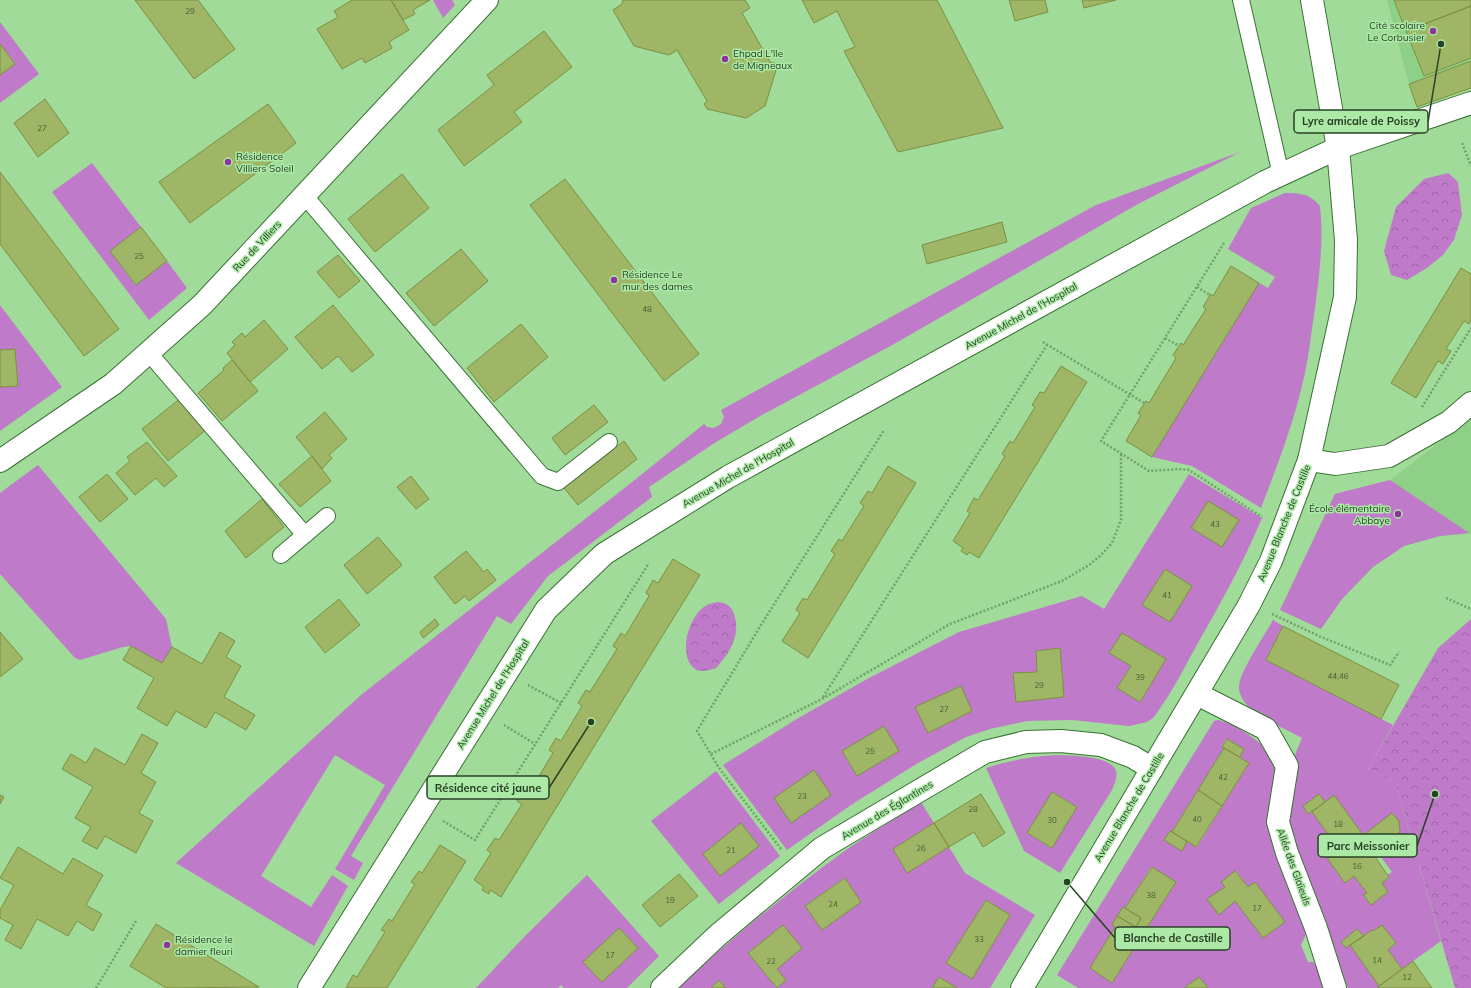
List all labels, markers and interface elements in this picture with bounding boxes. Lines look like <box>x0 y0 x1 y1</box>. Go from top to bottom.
house number: 29 <box>185 6 195 16</box>
place label: Cité scolaire Le Corbusier <box>1368 19 1425 44</box>
marker: Cité scolaire Le Corbusier <box>1428 26 1438 36</box>
place label: Ehpad L'île de Migneaux <box>733 47 793 72</box>
marker: Ehpad L'île de Migneaux <box>720 54 730 64</box>
callout: Lyre amicale de Poissy <box>1294 110 1428 133</box>
text: Lyre amicale de Poissy <box>1302 114 1420 128</box>
house number: 27 <box>37 123 47 133</box>
place label: Résidence Villiers Soleil <box>236 150 294 175</box>
marker: Résidence Villiers Soleil <box>223 157 233 167</box>
street label: Rue de Villiers <box>230 218 284 274</box>
house number: 25 <box>134 251 144 261</box>
place label: Résidence Le mur des dames <box>622 268 693 293</box>
marker: Résidence Le mur des dames <box>609 275 619 285</box>
street label: Avenue Michel de l'Hospital <box>962 280 1080 352</box>
house number: 48 <box>642 304 652 314</box>
street label: Avenue Michel de l'Hospital <box>680 436 796 510</box>
street label: Avenue Blanche de Castille <box>1255 463 1313 583</box>
place label: École élémentaire Abbaye <box>1309 502 1390 527</box>
marker: École élémentaire Abbaye <box>1393 509 1403 519</box>
house number: 43 <box>1210 519 1220 529</box>
house number: 41 <box>1162 590 1172 600</box>
street label: Avenue Michel de l'Hospital <box>454 637 532 751</box>
house number: 44;46 <box>1327 671 1349 681</box>
house number: 39 <box>1135 672 1145 682</box>
house number: 29 <box>1034 680 1044 690</box>
house number: 27 <box>939 704 949 714</box>
house number: 25 <box>865 746 875 756</box>
street label: Avenue Blanche de Castille <box>1091 750 1167 864</box>
house number: 42 <box>1218 772 1228 782</box>
callout: Résidence cité jaune <box>427 776 549 799</box>
street label: Avenue des Églantines <box>839 777 935 843</box>
text: Résidence cité jaune <box>435 781 541 795</box>
house number: 23 <box>797 791 807 801</box>
house number: 28 <box>968 804 978 814</box>
house number: 40 <box>1192 814 1202 824</box>
house number: 30 <box>1047 815 1057 825</box>
house number: 18 <box>1333 819 1343 829</box>
street label: Allée des Glaïeuls <box>1274 827 1314 907</box>
callout: Parc Meissonier <box>1318 834 1417 857</box>
text: Parc Meissonier <box>1327 839 1410 853</box>
house number: 26 <box>916 843 926 853</box>
house number: 21 <box>726 845 736 855</box>
house number: 16 <box>1352 861 1362 871</box>
house number: 38 <box>1146 890 1156 900</box>
house number: 19 <box>665 895 675 905</box>
house number: 24 <box>828 899 838 909</box>
house number: 17 <box>1252 903 1262 913</box>
callout: Blanche de Castille <box>1115 927 1230 950</box>
text: Blanche de Castille <box>1123 931 1223 945</box>
place label: Résidence le damier fleuri <box>175 933 233 958</box>
house number: 33 <box>974 934 984 944</box>
marker: Résidence le damier fleuri <box>162 940 172 950</box>
house number: 17 <box>605 950 615 960</box>
house number: 14 <box>1372 955 1382 965</box>
house number: 22 <box>766 956 776 966</box>
house number: 12 <box>1402 972 1412 982</box>

